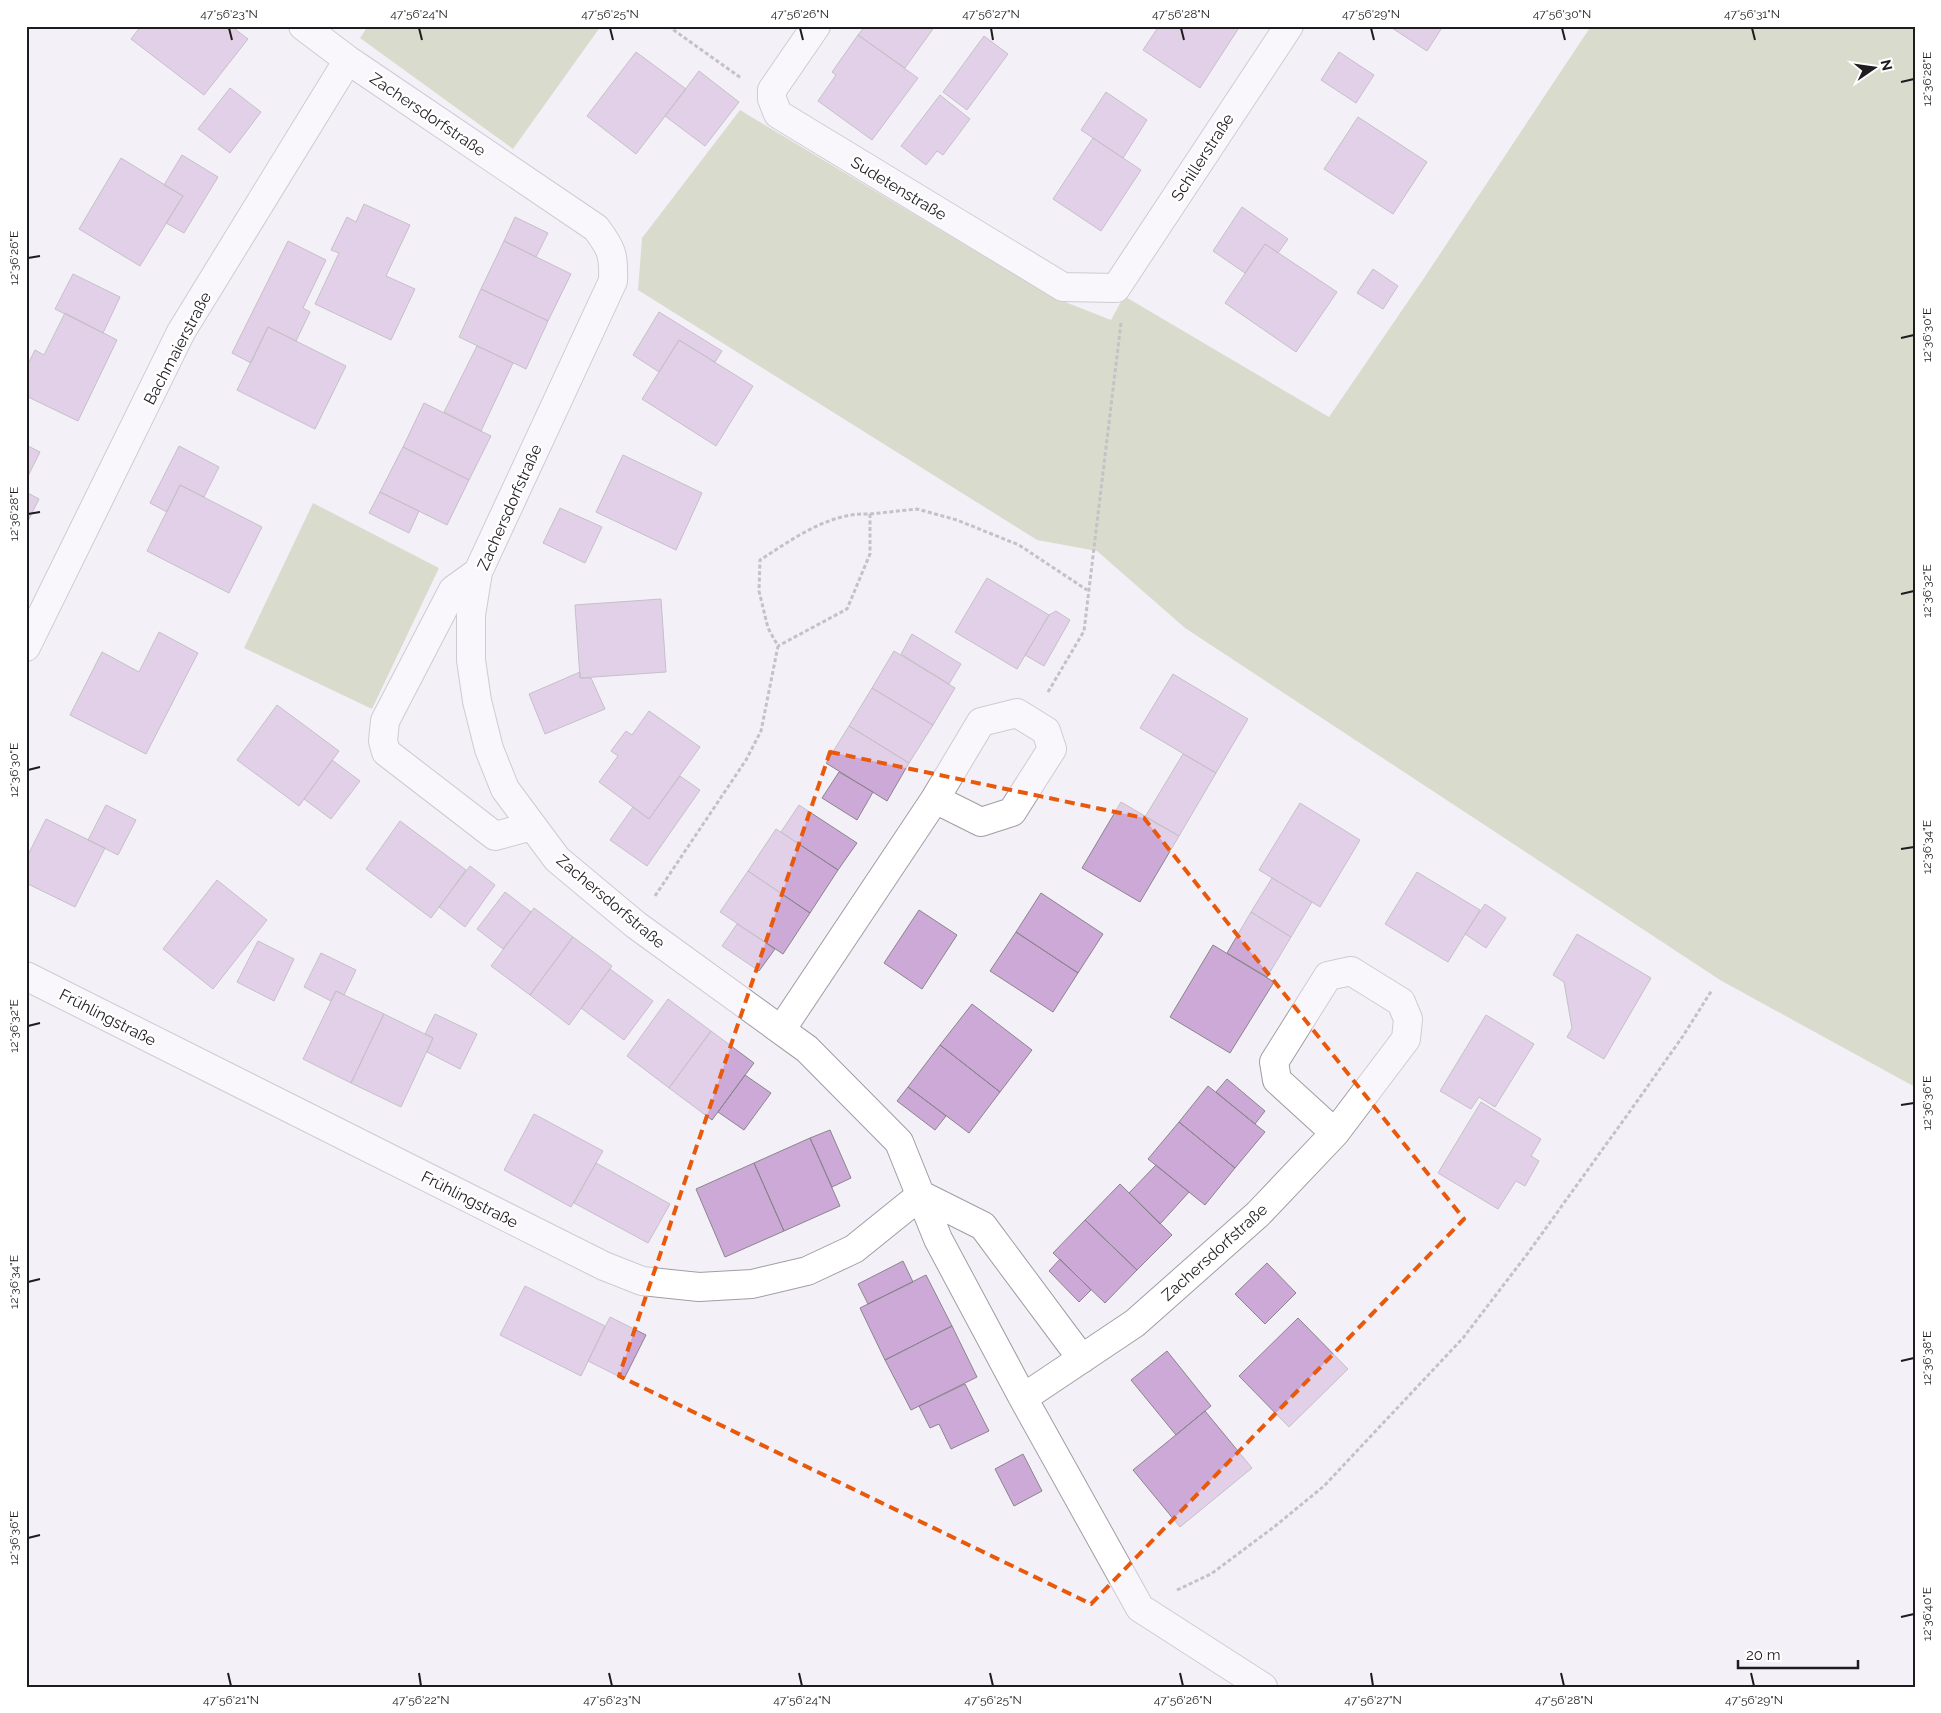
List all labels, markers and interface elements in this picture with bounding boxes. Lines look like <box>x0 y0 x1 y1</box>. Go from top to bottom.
text: 47°56'23"N <box>200 7 258 21</box>
text: 47°56'24"N <box>390 7 448 21</box>
text: 47°56'25"N <box>581 7 639 21</box>
text: 47°56'26"N <box>771 7 829 21</box>
text: 47°56'27"N <box>962 7 1020 21</box>
text: 47°56'28"N <box>1152 7 1210 21</box>
text: 47°56'29"N <box>1342 7 1400 21</box>
text: 47°56'30"N <box>1533 7 1591 21</box>
text: 47°56'31"N <box>1724 7 1780 21</box>
north arrow <box>1848 42 1898 92</box>
text: 12°36'28"E <box>1920 52 1934 106</box>
text: N <box>1878 58 1896 72</box>
street label: Zachersdorfstraße <box>366 69 489 160</box>
street label: Schillerstraße <box>1167 110 1238 205</box>
street label: Sudetenstraße <box>848 152 950 224</box>
text: 12°36'26"E <box>7 231 21 285</box>
street label: Bachmaierstraße <box>140 289 215 408</box>
text: 12°36'30"E <box>1920 308 1934 362</box>
street label: Zachersdorfstraße <box>473 441 546 573</box>
text: 12°36'28"E <box>7 487 21 541</box>
text: 12°36'32"E <box>1920 564 1934 618</box>
text: 12°36'30"E <box>7 743 21 797</box>
text: 12°36'34"E <box>1920 820 1934 874</box>
street label: Zachersdorfstraße <box>553 851 669 952</box>
street label: Frühlingstraße <box>56 985 159 1050</box>
text: 12°36'32"E <box>7 999 21 1053</box>
text: 12°36'36"E <box>1920 1076 1934 1130</box>
street label: Frühlingstraße <box>418 1167 521 1232</box>
street label: Zachersdorfstraße <box>1158 1200 1271 1305</box>
text: 12°36'34"E <box>7 1255 21 1309</box>
text: 12°36'38"E <box>1920 1331 1934 1385</box>
text: 12°36'36"E <box>7 1511 21 1565</box>
text: 12°36'40"E <box>1920 1587 1934 1641</box>
scale bar <box>1738 1638 1858 1670</box>
text: 20 m <box>1746 1646 1781 1664</box>
text: 47°56'21"N <box>203 1693 259 1707</box>
text: 47°56'22"N <box>392 1693 450 1707</box>
text: 47°56'23"N <box>583 1693 641 1707</box>
text: 47°56'24"N <box>773 1693 831 1707</box>
text: 47°56'25"N <box>964 1693 1022 1707</box>
text: 47°56'26"N <box>1154 1693 1212 1707</box>
text: 47°56'27"N <box>1344 1693 1402 1707</box>
text: 47°56'28"N <box>1535 1693 1593 1707</box>
text: 47°56'29"N <box>1725 1693 1783 1707</box>

